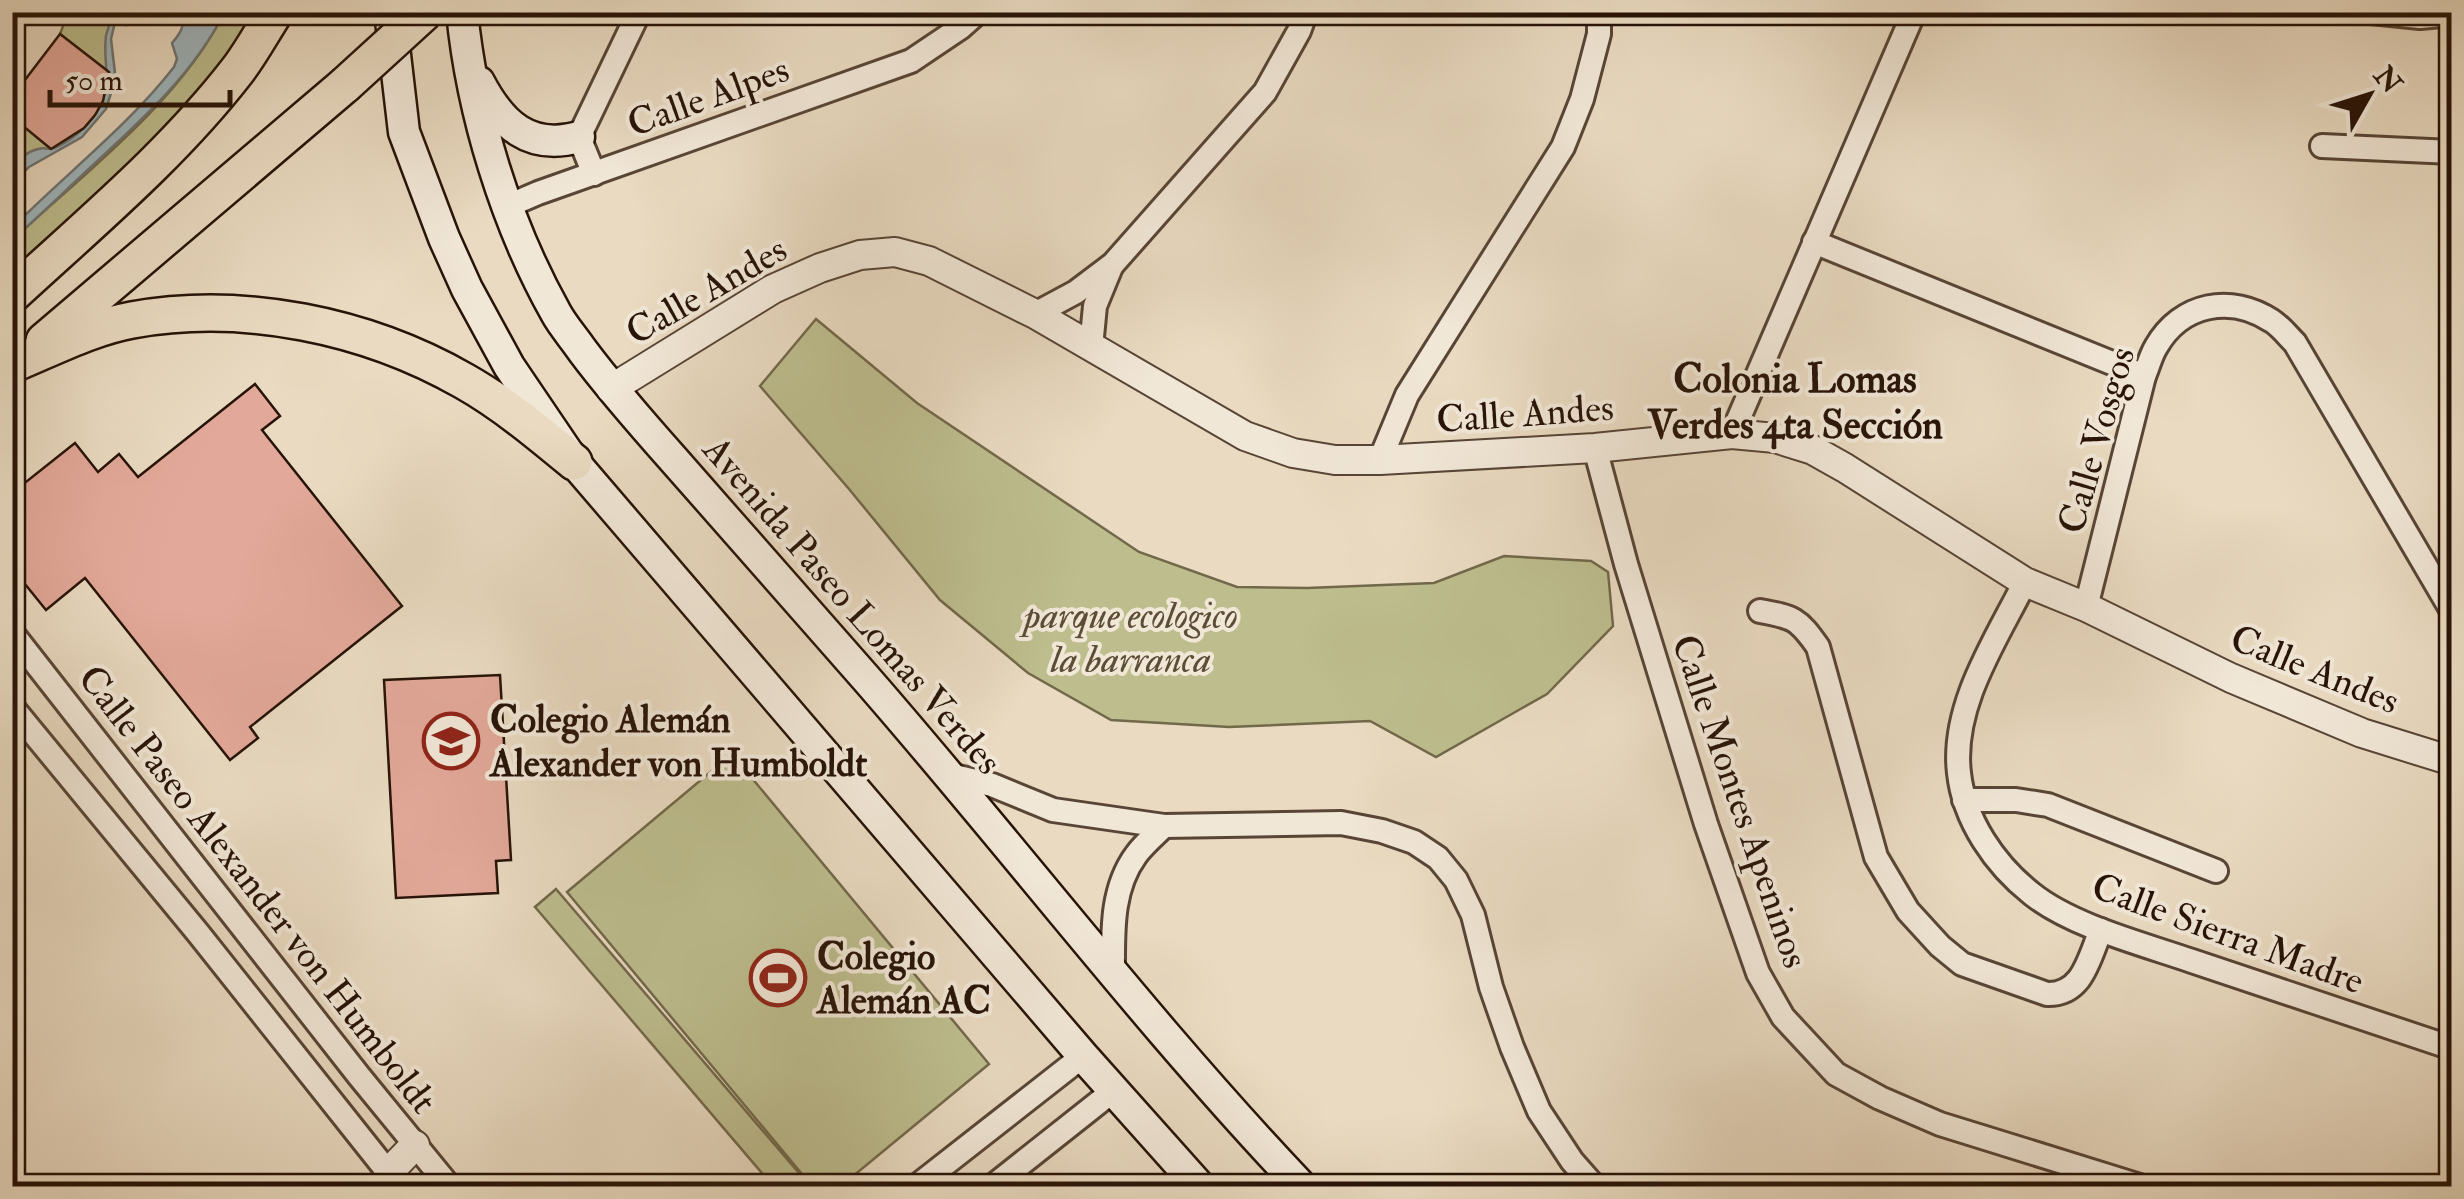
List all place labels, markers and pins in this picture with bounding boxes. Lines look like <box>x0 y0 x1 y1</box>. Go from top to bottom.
place label: Colegio Alemán Alexander von Humboldt <box>488 696 868 788</box>
school or university icon: Colegio Alemán Alexander von Humboldt <box>421 711 481 771</box>
place label: Colegio Alemán AC <box>815 933 991 1025</box>
sports icon: Colegio Alemán AC <box>748 948 808 1008</box>

